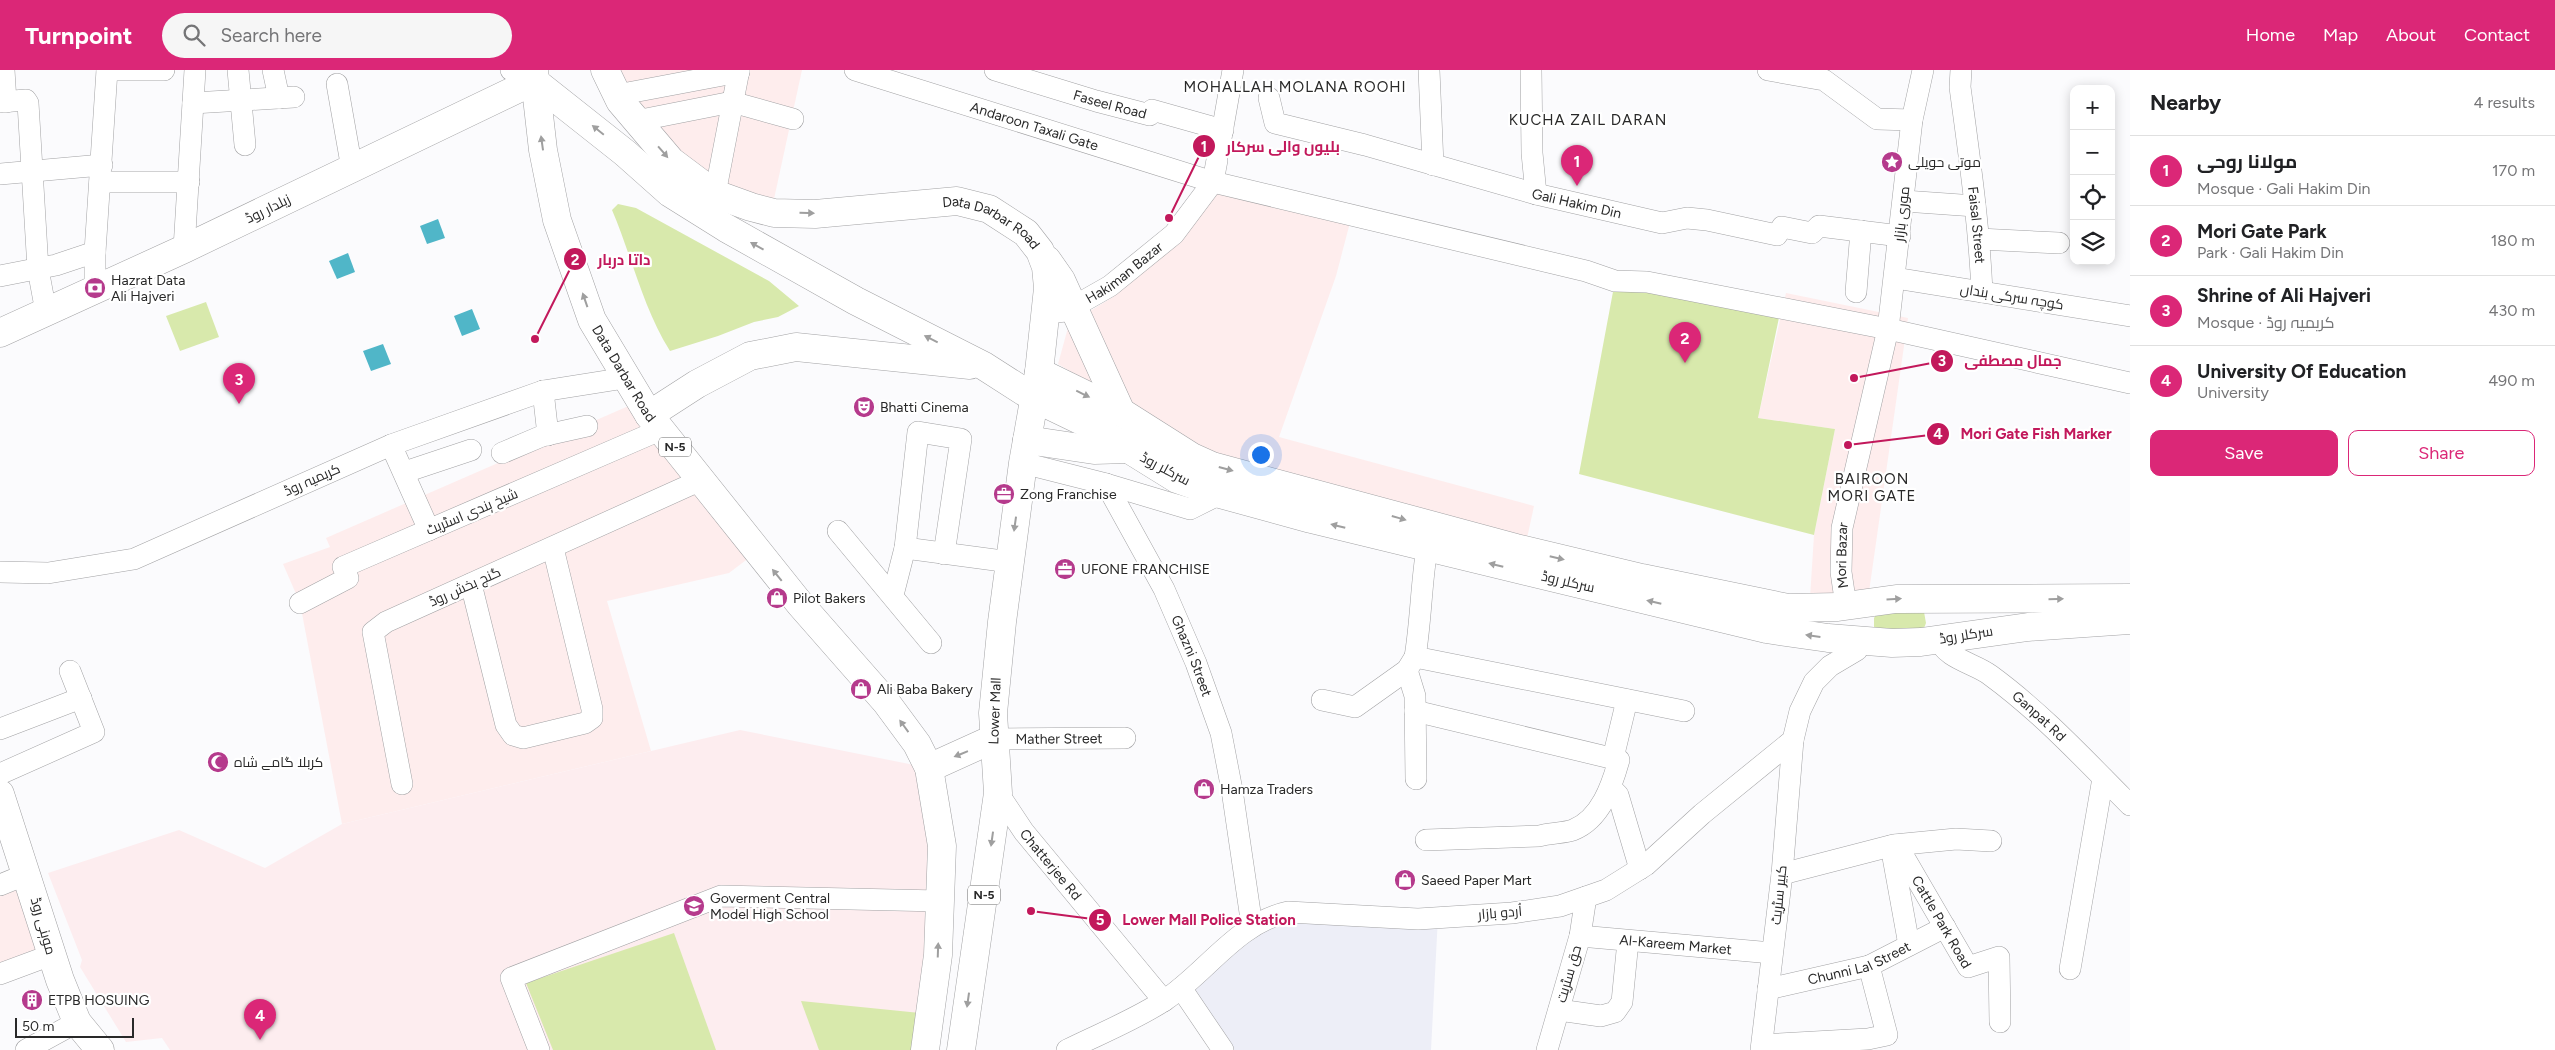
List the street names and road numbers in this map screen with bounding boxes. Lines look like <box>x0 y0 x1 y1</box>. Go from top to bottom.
street label: Faseel Road <box>1071 86 1148 122</box>
street label: Andaroon Taxali Gate <box>968 98 1101 154</box>
street label: Gali Hakim Din <box>1530 185 1623 222</box>
street label: موری بازار <box>1891 185 1913 244</box>
street label: Faisal Street <box>1964 185 1989 264</box>
street label: زیلدار روڈ <box>243 191 293 227</box>
street label: Data Darbar Road <box>941 192 1044 252</box>
street label: Hakiman Bazar <box>1082 238 1166 307</box>
street label: کوچہ سرکی بنداں <box>1959 280 2065 315</box>
street label: Data Darbar Road <box>588 322 660 425</box>
road number: N-5 <box>659 438 691 457</box>
street label: سرکلر روڈ <box>1137 449 1193 489</box>
street label: کریمیہ روڈ <box>281 460 343 500</box>
street label: شیخ ہندی اسٹریٹ <box>424 485 520 539</box>
street label: Mori Bazar <box>1832 520 1852 589</box>
street label: گنج بخش روڈ <box>426 564 504 610</box>
street label: سرکلر روڈ <box>1540 568 1596 596</box>
street label: Ghazni Street <box>1168 613 1216 699</box>
street label: سرکلر روڈ <box>1938 622 1994 648</box>
street label: Lower Mall <box>985 677 1005 745</box>
street label: Ganpat Rd <box>2009 687 2070 745</box>
street label: Mather Street <box>1015 730 1103 747</box>
street label: Chatterjee Rd <box>1016 825 1085 904</box>
street label: کبیر سٹریٹ <box>1767 864 1791 926</box>
street label: Cattle Park Road <box>1908 873 1975 971</box>
road number: N-5 <box>968 886 1000 904</box>
street label: موہنی روڈ <box>27 895 59 957</box>
street label: اُردو بازار <box>1476 903 1523 923</box>
street label: Al-Kareem Market <box>1619 931 1733 958</box>
street label: Chunni Lal Street <box>1806 938 1913 988</box>
street label: حق سٹریت <box>1553 943 1585 1005</box>

